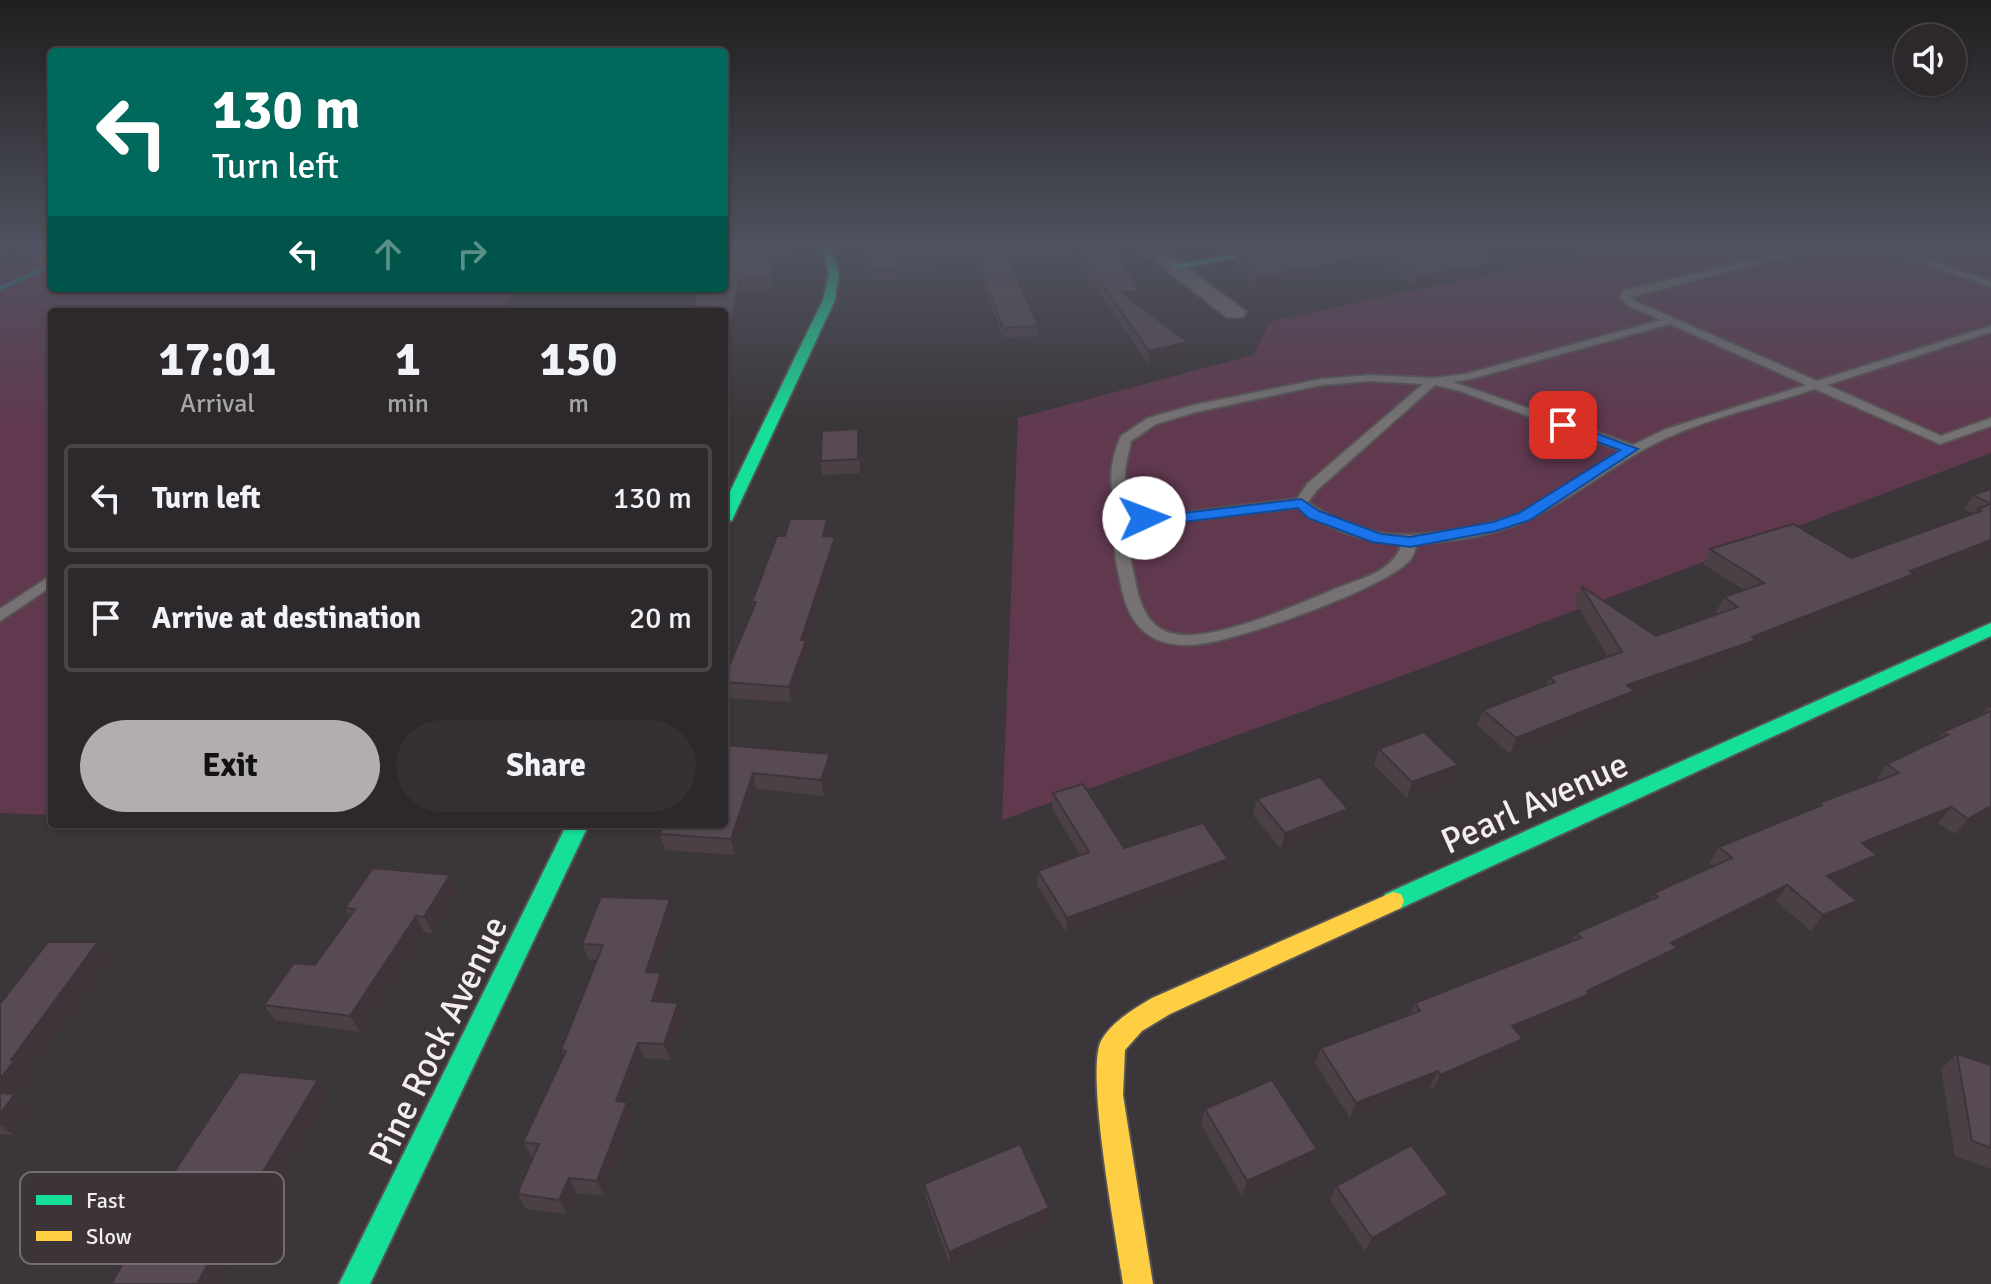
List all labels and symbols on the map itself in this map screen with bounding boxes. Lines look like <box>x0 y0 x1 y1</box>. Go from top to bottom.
pin <box>1529 391 1597 459</box>
position arrow <box>1102 476 1186 560</box>
street label: Pearl Avenue <box>1434 742 1635 865</box>
street label: Pine Rock Avenue <box>359 909 518 1172</box>
legend <box>20 1172 284 1264</box>
text: Fast <box>86 1187 126 1214</box>
text: Slow <box>86 1223 132 1250</box>

